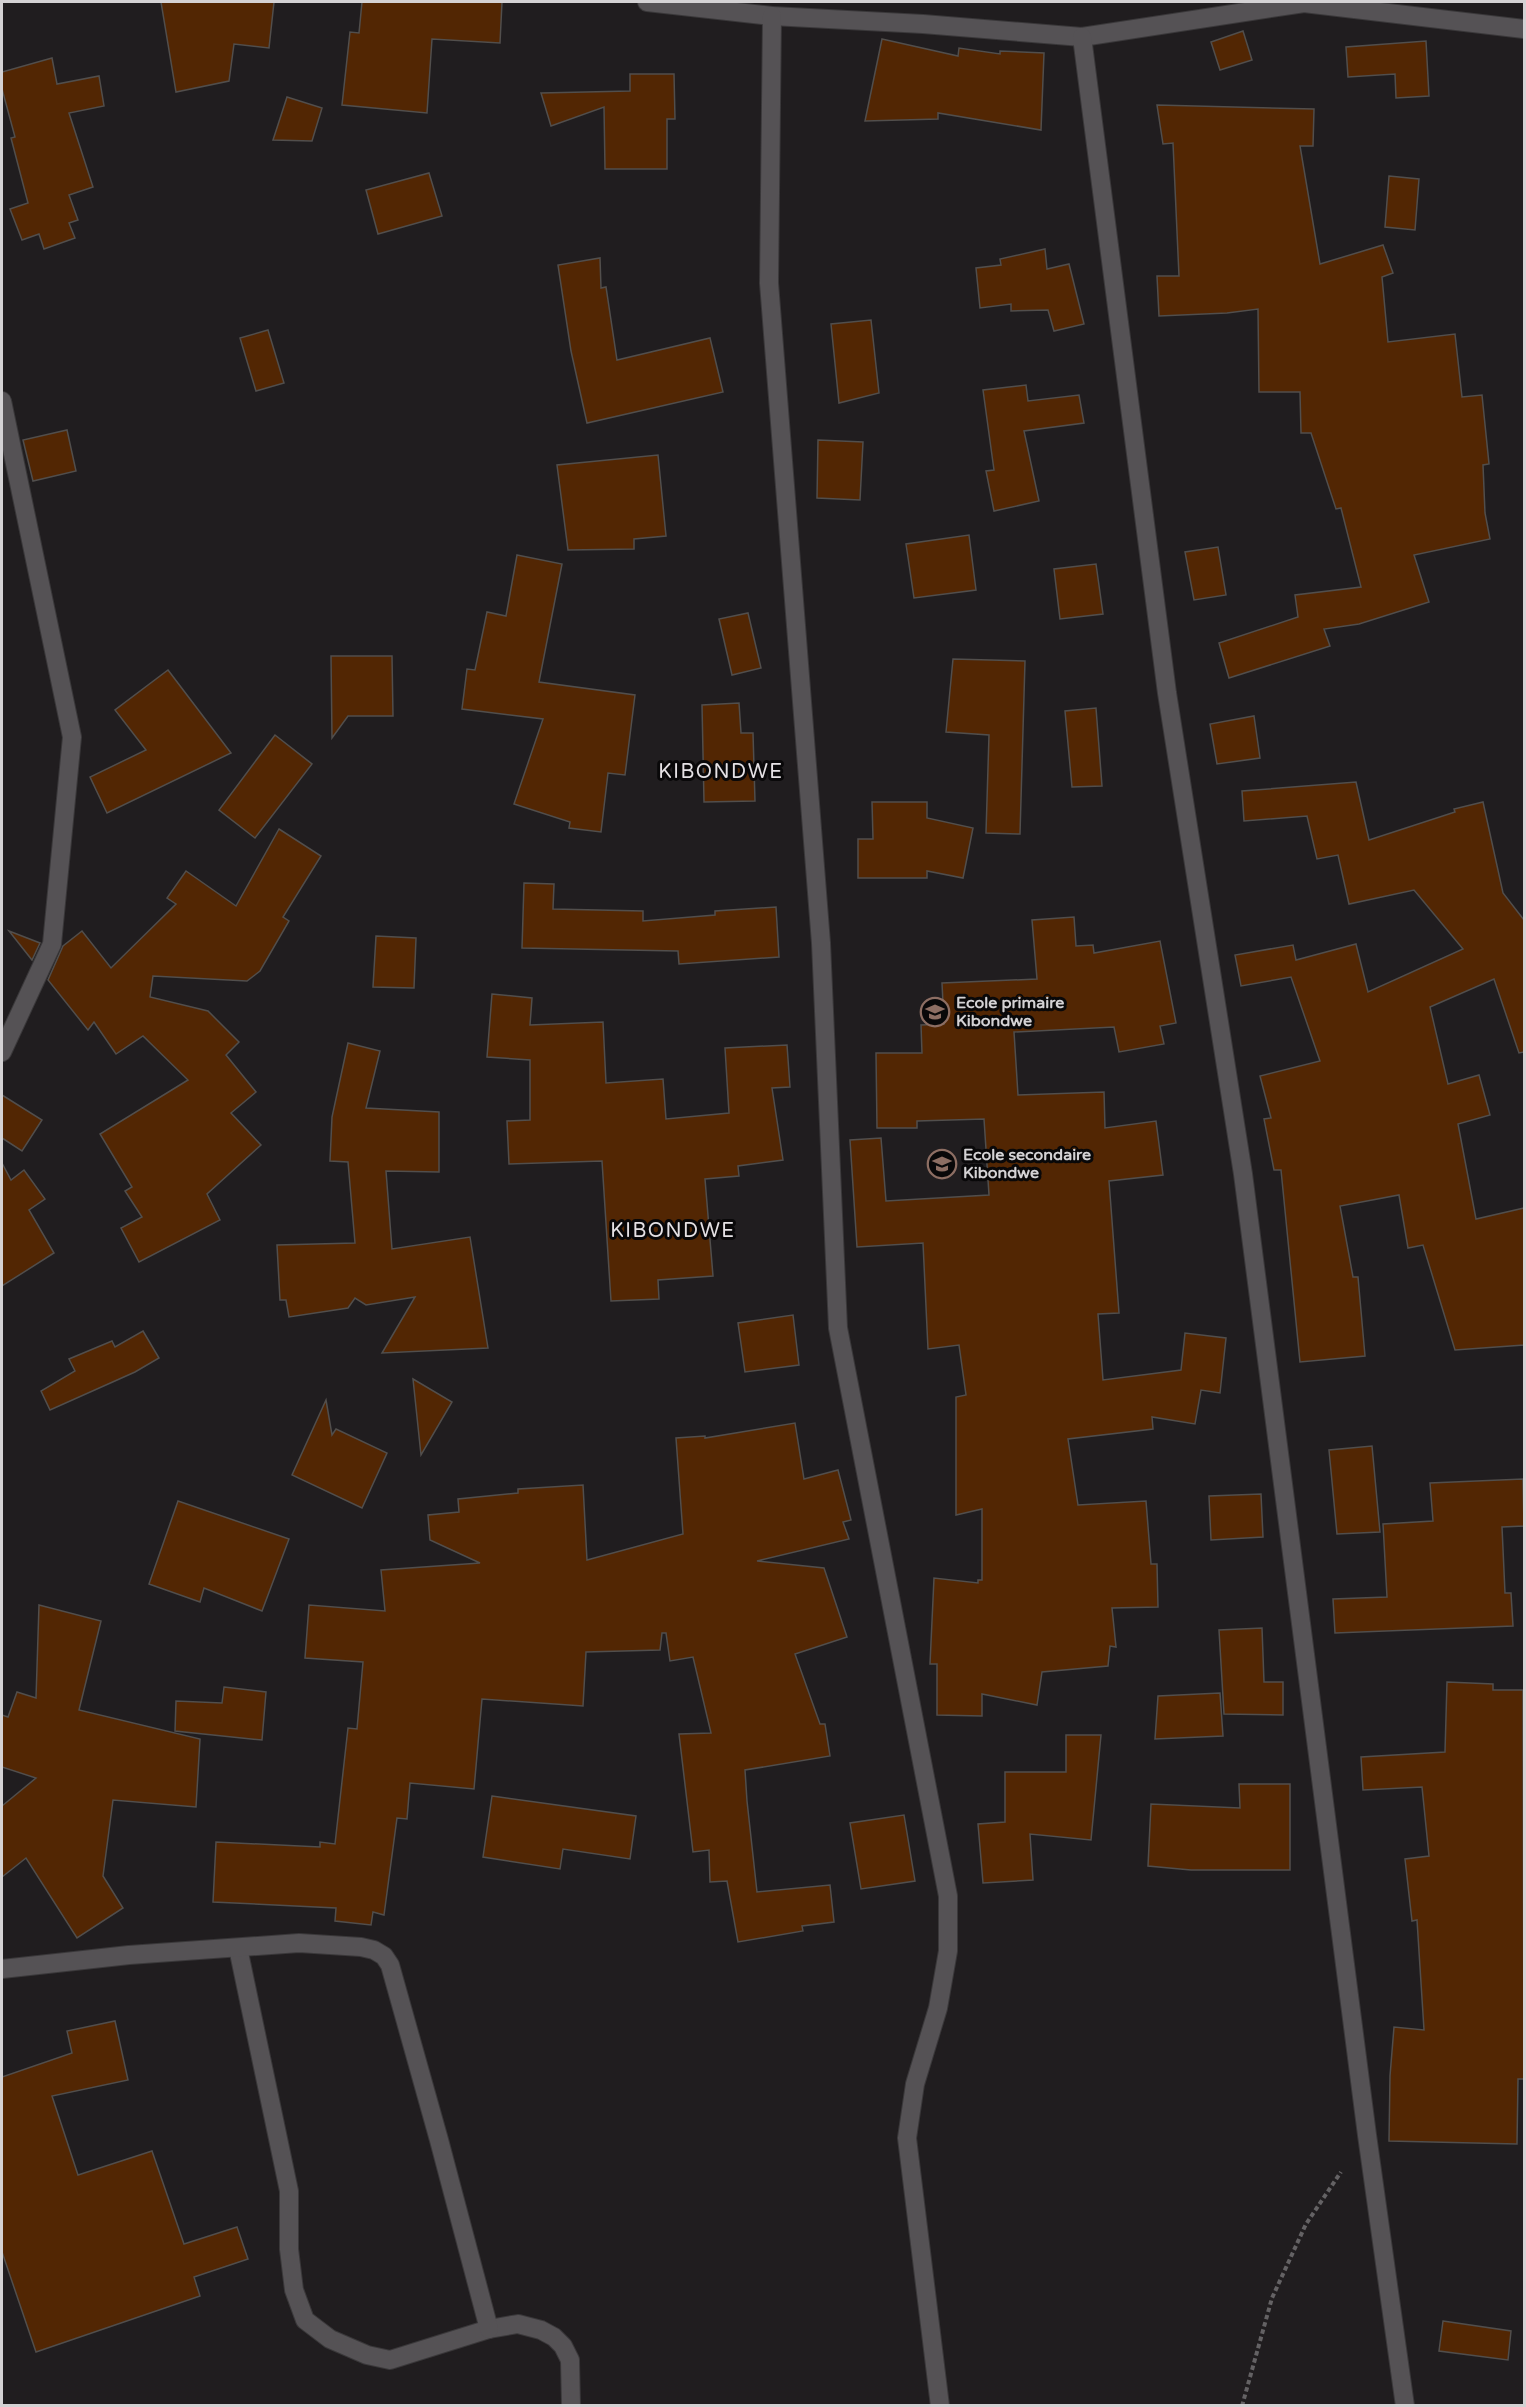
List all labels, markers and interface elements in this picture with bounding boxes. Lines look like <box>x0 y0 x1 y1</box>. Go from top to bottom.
district label: KIBONDWE <box>658 760 784 784</box>
place label: Ecole primaire Kibondwe <box>956 993 1064 1031</box>
school or university icon: Ecole primaire Kibondwe <box>919 996 951 1028</box>
place label: Ecole secondaire Kibondwe <box>963 1145 1091 1183</box>
school or university icon: Ecole secondaire Kibondwe <box>926 1148 958 1180</box>
district label: KIBONDWE <box>610 1219 736 1243</box>

